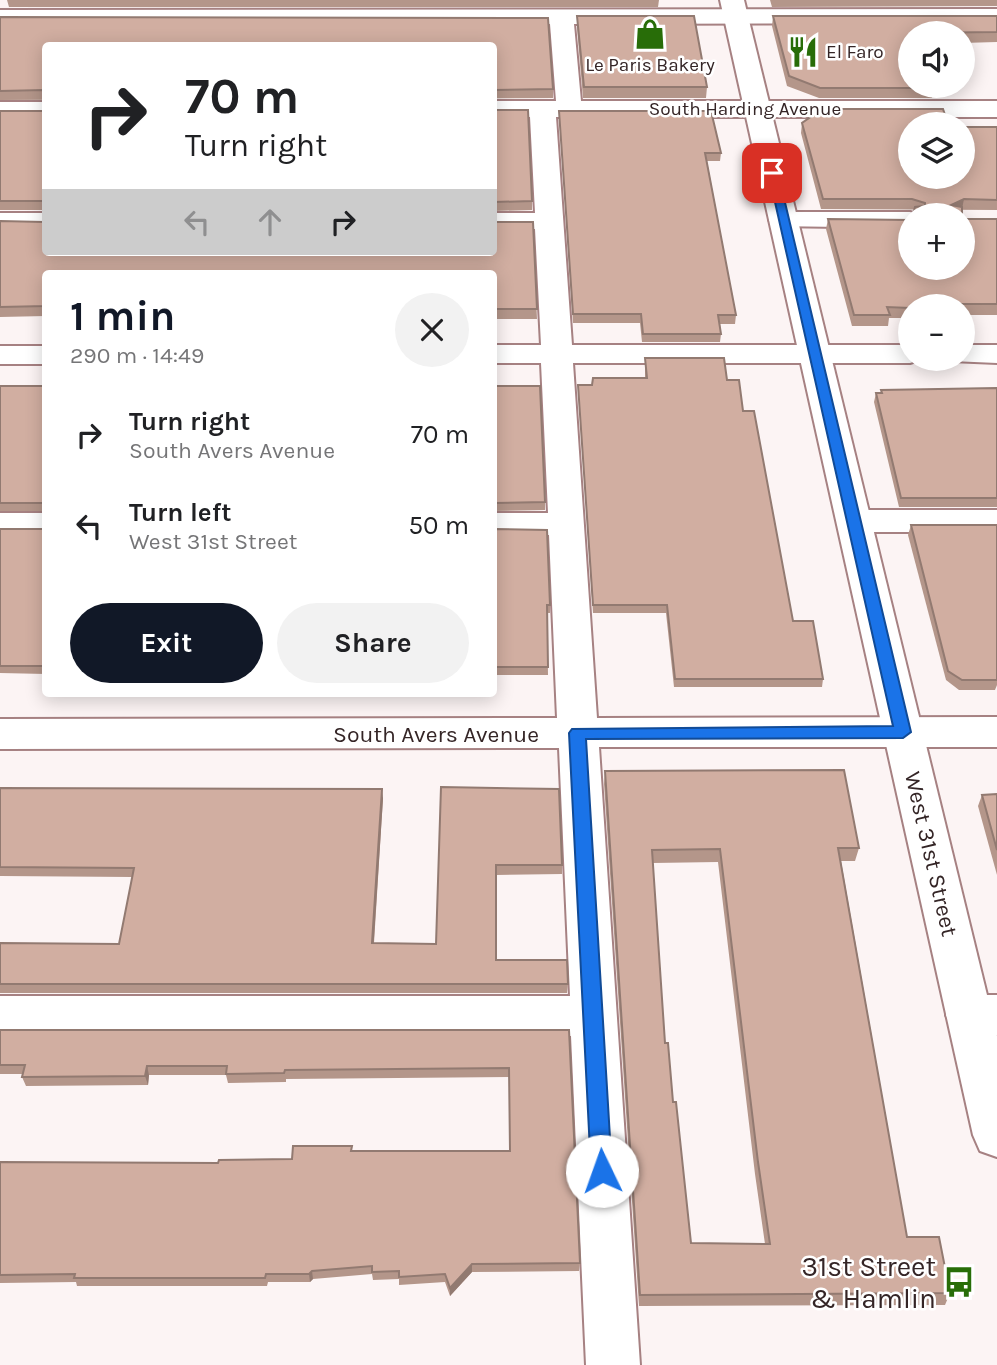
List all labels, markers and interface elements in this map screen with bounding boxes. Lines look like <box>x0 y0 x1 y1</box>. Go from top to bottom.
shop icon: Le Paris Bakery <box>633 17 667 51</box>
map controls <box>898 21 975 371</box>
button: sound <box>898 21 975 98</box>
restaurant icon: El Faro <box>786 35 820 69</box>
place label: El Faro <box>826 41 884 63</box>
place label: Le Paris Bakery <box>585 54 715 76</box>
text: 70 m <box>185 68 299 125</box>
icon: right <box>70 70 161 161</box>
street label: South Harding Avenue <box>649 98 841 120</box>
button: layers <box>898 112 975 189</box>
text: Turn right <box>185 127 327 164</box>
pin <box>742 143 802 203</box>
icon: arrive <box>753 154 791 192</box>
icon: left <box>178 203 216 241</box>
icon: ahead <box>251 203 289 241</box>
icon: right <box>324 203 362 241</box>
button: + <box>898 203 975 280</box>
text: 1 min <box>70 291 175 341</box>
button: close <box>395 293 469 367</box>
button: − <box>898 294 975 371</box>
text: 290 m · 14:49 <box>70 342 204 369</box>
text: Turn right <box>129 406 250 437</box>
icon: right <box>70 416 108 454</box>
text: 70 m <box>411 419 469 450</box>
text: South Avers Avenue <box>129 437 335 464</box>
text: Turn left <box>129 497 231 528</box>
icon: left <box>70 507 108 545</box>
text: 50 m <box>408 510 469 541</box>
text: West 31st Street <box>129 528 297 555</box>
button: Exit <box>70 603 263 683</box>
button: Share <box>277 603 469 683</box>
street label: South Avers Avenue <box>333 721 539 748</box>
street label: West 31st Street <box>899 769 963 939</box>
position arrow <box>565 1134 639 1208</box>
place label: 31st Street & Hamlin <box>801 1250 936 1315</box>
bus stop icon: 31st Street & Hamlin <box>942 1265 976 1299</box>

